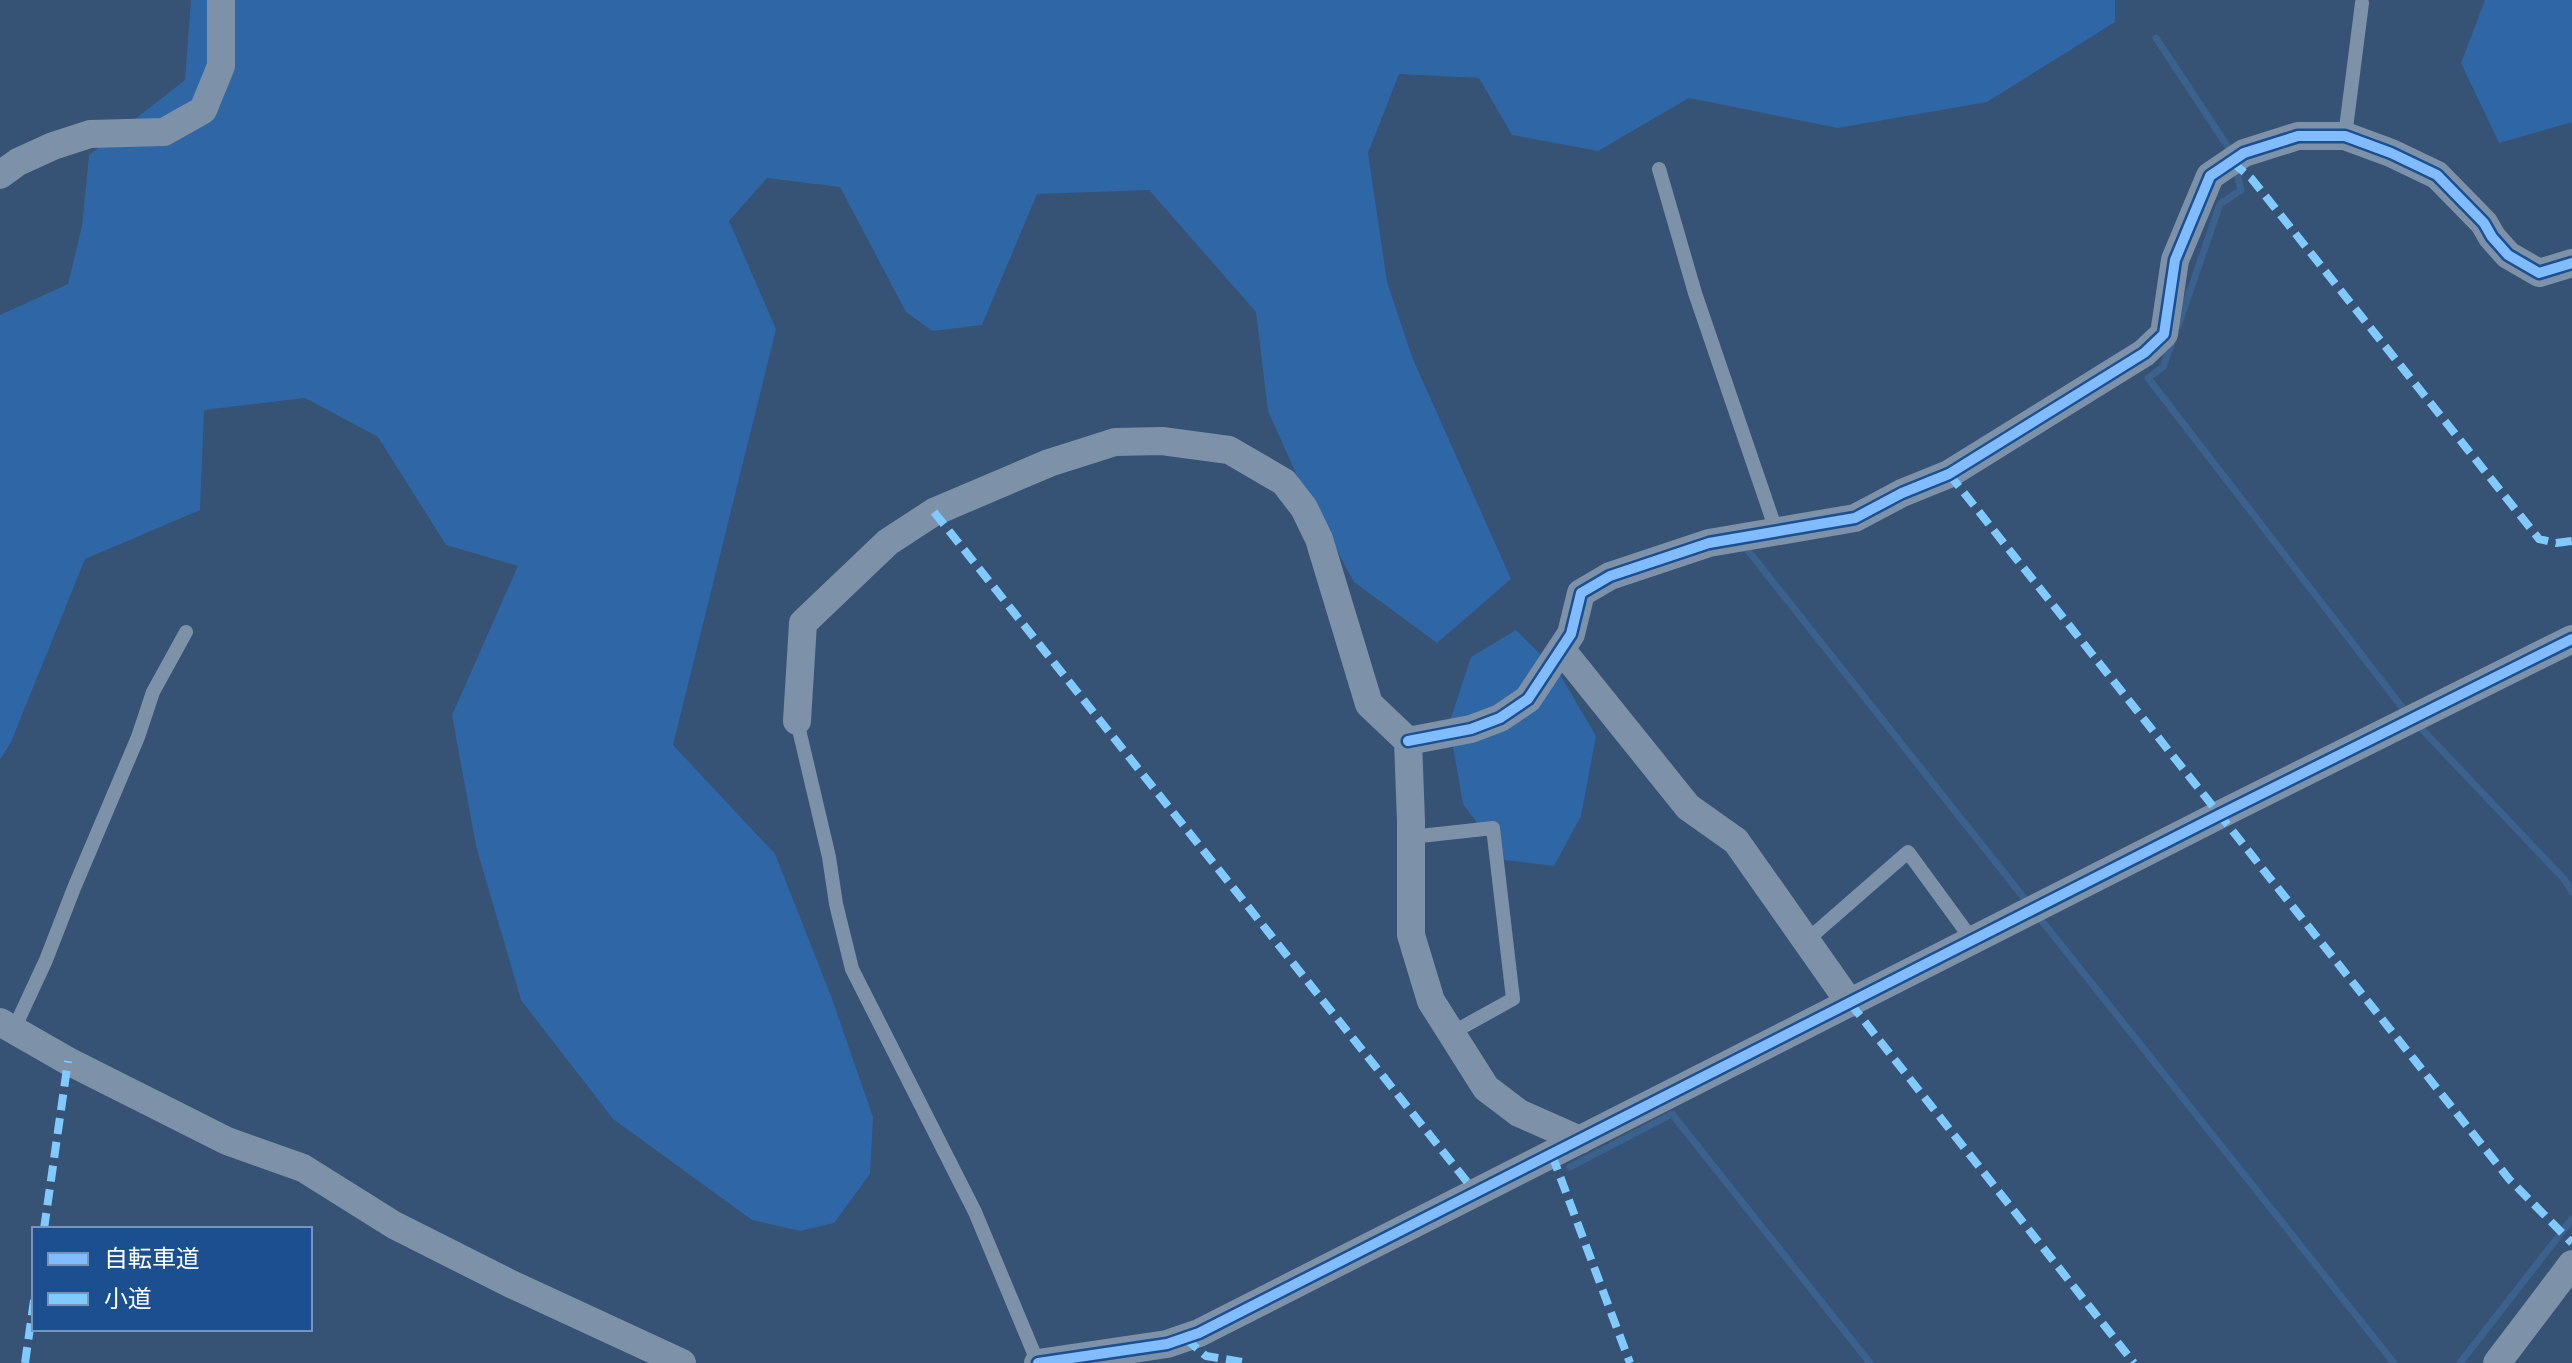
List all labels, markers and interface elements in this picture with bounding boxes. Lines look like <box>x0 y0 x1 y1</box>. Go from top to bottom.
legend <box>32 1227 312 1331</box>
text: 自転車道 <box>104 1244 200 1273</box>
text: 小道 <box>104 1284 152 1313</box>

